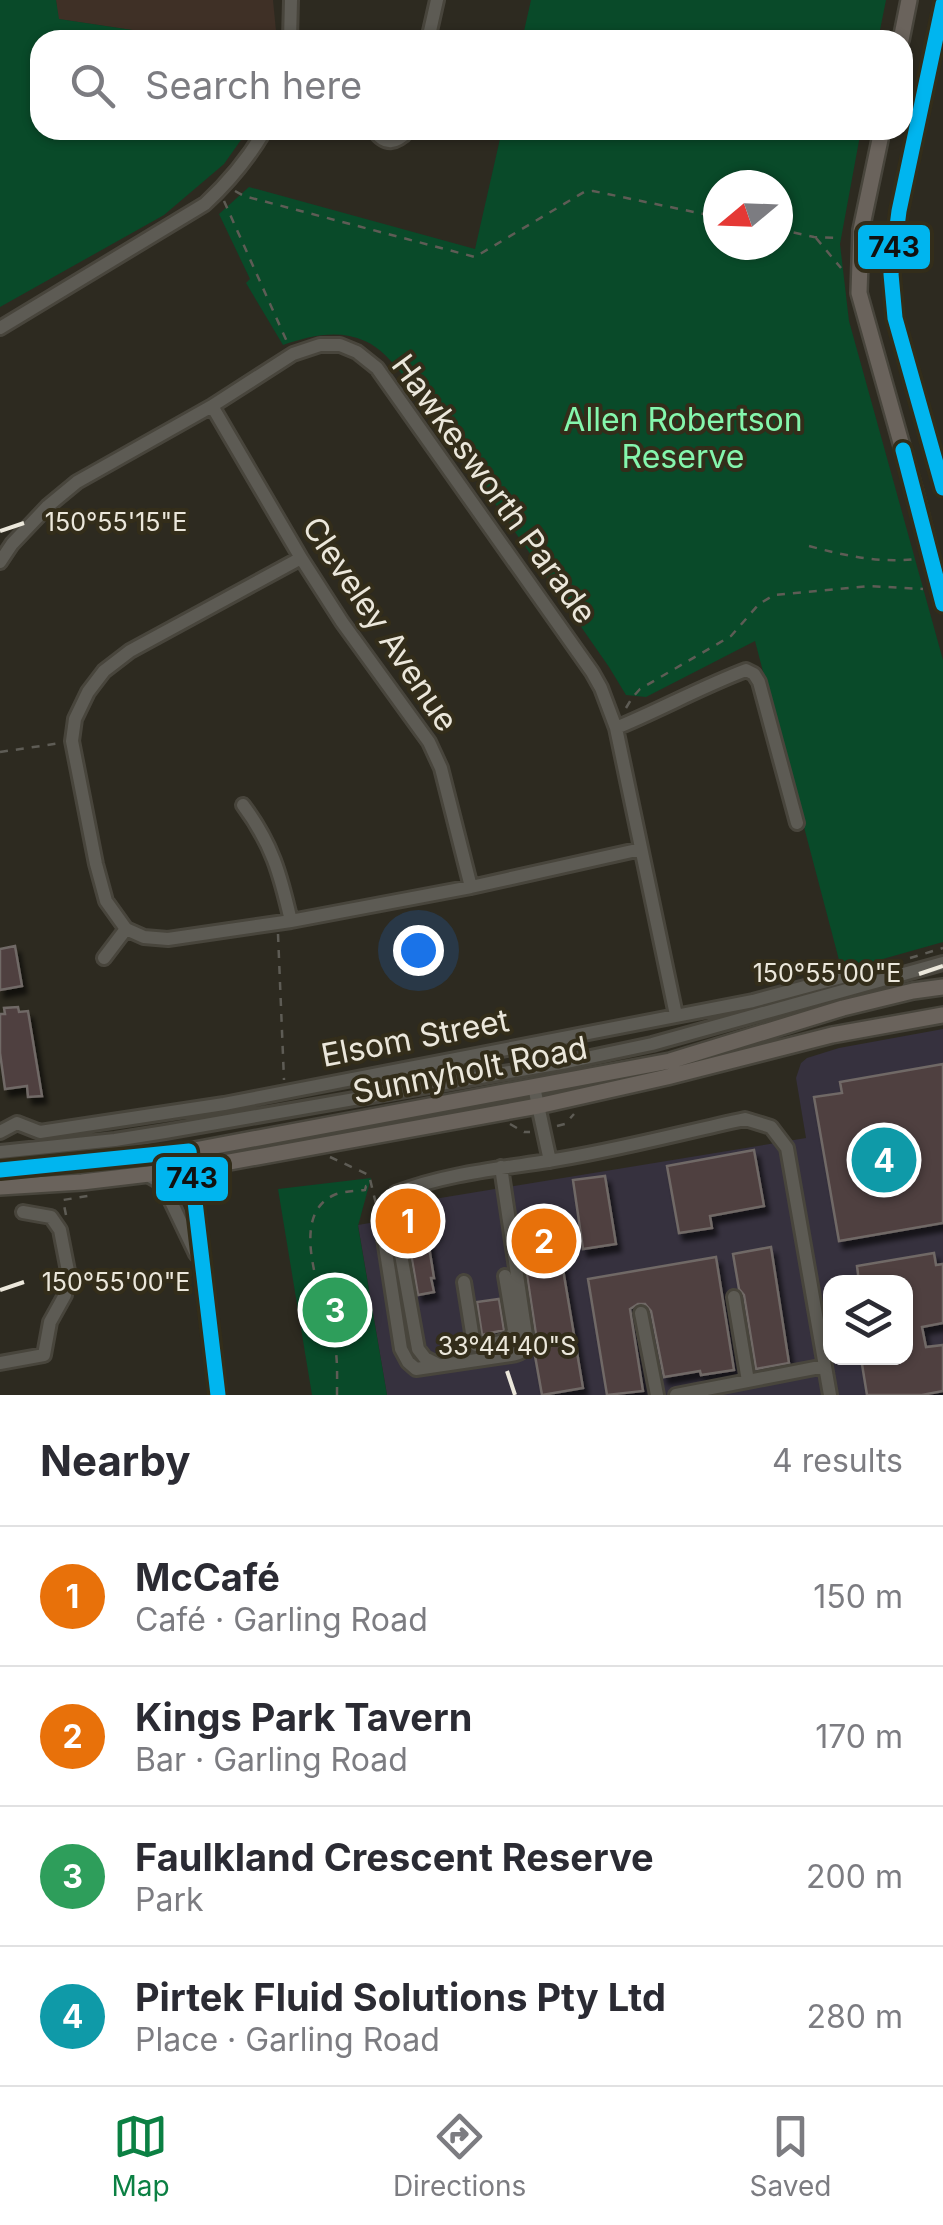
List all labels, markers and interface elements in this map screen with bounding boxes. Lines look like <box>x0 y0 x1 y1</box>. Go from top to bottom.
search box <box>30 30 913 140</box>
icon: search <box>65 58 120 113</box>
text: Search here <box>145 62 362 108</box>
north arrow <box>703 170 793 260</box>
line badge: 743 <box>856 223 932 271</box>
text: 743 <box>868 230 920 264</box>
street label: Hawkesworth Parade <box>384 347 605 631</box>
park label: Allen Robertson Reserve <box>563 400 803 476</box>
text: 150°55'15"E <box>45 507 187 537</box>
street label: Cleveley Avenue <box>294 509 467 738</box>
your location <box>393 925 444 976</box>
text: 150°55'00"E <box>753 958 901 988</box>
street label: Elsom Street <box>318 1000 512 1075</box>
street label: Sunnyholt Road <box>349 1028 590 1111</box>
pin: 4 <box>852 1122 916 1198</box>
line badge: 743 <box>154 1155 230 1203</box>
text: 743 <box>166 1161 218 1195</box>
pin: 1 <box>376 1184 440 1258</box>
pin: 2 <box>512 1204 576 1278</box>
text: 150°55'00"E <box>42 1267 190 1297</box>
pin: 3 <box>302 1272 368 1348</box>
map controls <box>823 1275 913 1365</box>
button: layers <box>823 1275 913 1365</box>
text: 33°44'40"S <box>438 1331 576 1361</box>
text: Nearby <box>40 1435 191 1486</box>
text: 4 results <box>772 1441 903 1480</box>
text: McCafé <box>135 1554 280 1600</box>
text: 1 <box>66 1577 79 1616</box>
text: 150 m <box>813 1577 903 1616</box>
text: Café · Garling Road <box>135 1600 428 1639</box>
text: Kings Park Tavern <box>135 1694 472 1740</box>
text: 2 <box>62 1717 83 1756</box>
text: 170 m <box>815 1717 903 1756</box>
text: Bar · Garling Road <box>135 1740 408 1779</box>
text: Faulkland Crescent Reserve <box>135 1834 654 1880</box>
text: 3 <box>62 1857 83 1896</box>
text: 200 m <box>806 1857 903 1896</box>
text: Park <box>135 1880 204 1919</box>
text: Pirtek Fluid Solutions Pty Ltd <box>135 1974 666 2020</box>
text: 4 <box>62 1997 83 2036</box>
text: 280 m <box>806 1997 903 2036</box>
text: Place · Garling Road <box>135 2020 440 2059</box>
tab: Map <box>112 2109 170 2203</box>
tab: Directions <box>393 2109 526 2203</box>
tab: Saved <box>749 2109 831 2203</box>

